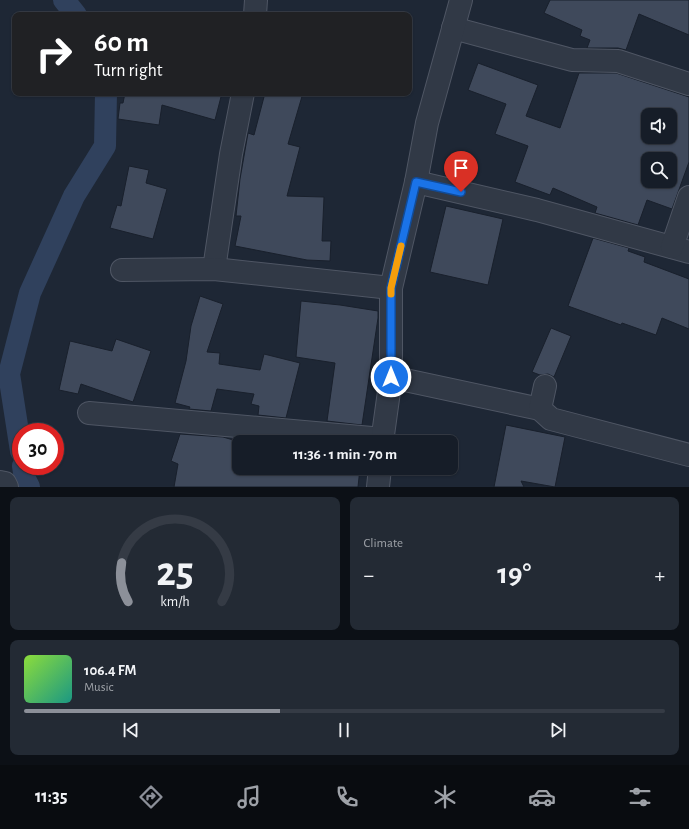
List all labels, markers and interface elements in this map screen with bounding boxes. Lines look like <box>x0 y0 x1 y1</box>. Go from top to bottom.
icon: right <box>28 28 80 80</box>
text: 60 m <box>94 29 149 57</box>
text: Turn right <box>94 62 163 80</box>
map controls <box>641 108 677 188</box>
button: sound <box>641 108 677 144</box>
pin <box>444 151 478 192</box>
button: search <box>641 152 677 188</box>
icon: arrive <box>450 157 472 179</box>
position arrow <box>370 356 412 398</box>
speed limit sign: 30 <box>12 423 64 475</box>
text: 11:36 · 1 min · 70 m <box>293 447 397 462</box>
text: Climate <box>364 537 403 550</box>
text: 25 <box>156 551 194 592</box>
text: 19° <box>497 559 531 589</box>
text: − <box>364 564 374 586</box>
text: + <box>654 564 665 586</box>
text: km/h <box>160 594 189 608</box>
text: 106.4 FM <box>84 663 136 678</box>
text: Music <box>84 681 114 694</box>
icon: previous <box>120 719 142 741</box>
icon: pause <box>333 719 355 741</box>
icon: next <box>547 719 569 741</box>
icon: directions <box>137 783 165 811</box>
icon: music <box>235 783 263 811</box>
icon: phone <box>333 783 361 811</box>
icon: climate <box>431 783 459 811</box>
icon: car <box>528 783 556 811</box>
icon: filters <box>626 783 654 811</box>
text: 11:35 <box>35 788 68 806</box>

